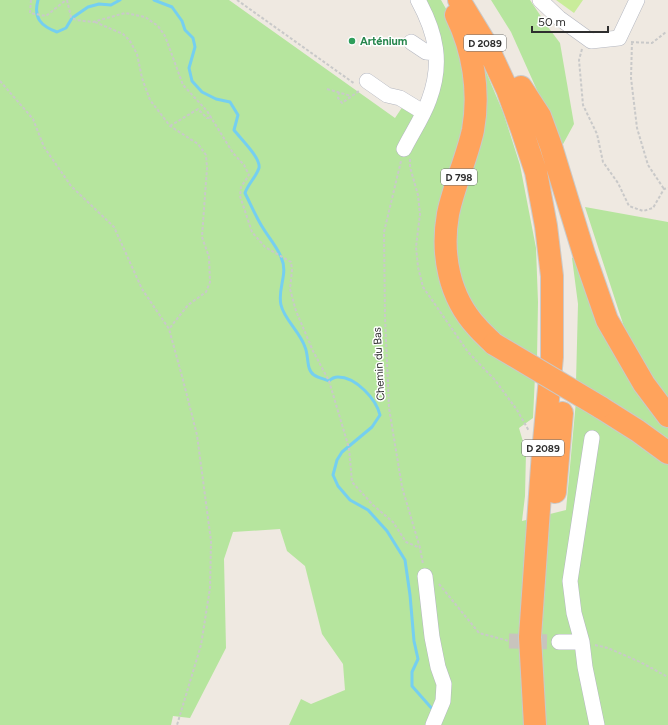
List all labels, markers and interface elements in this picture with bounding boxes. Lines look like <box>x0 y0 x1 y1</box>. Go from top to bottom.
scale bar <box>532 8 608 34</box>
text: 50 m <box>538 15 566 29</box>
place label: Arténium <box>360 35 408 48</box>
road number: D 2089 <box>464 35 506 51</box>
marker: Arténium <box>347 36 357 46</box>
road number: D 798 <box>441 169 477 185</box>
street label: Chemin du Bas <box>371 327 387 401</box>
road number: D 2089 <box>522 440 564 456</box>

